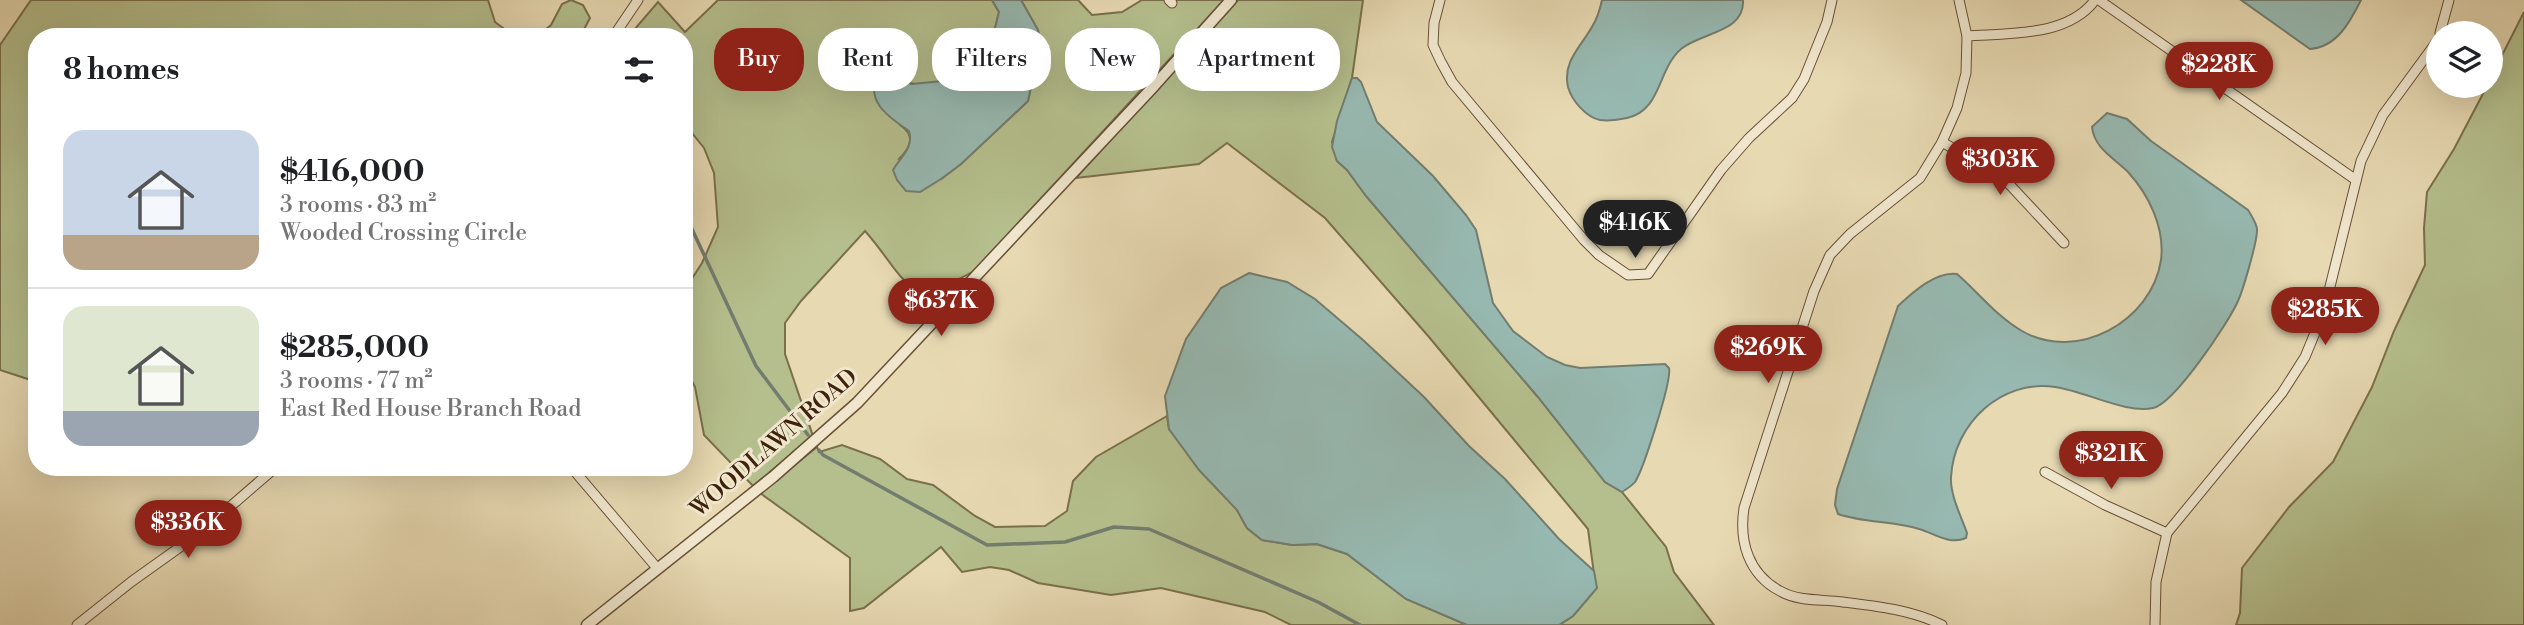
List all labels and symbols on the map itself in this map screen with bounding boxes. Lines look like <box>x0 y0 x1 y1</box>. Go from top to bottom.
pin: $228K <box>2170 42 2268 102</box>
pin: $303K <box>1951 138 2049 197</box>
pin: $416K <box>1586 201 1684 260</box>
pin: $637K <box>892 278 990 338</box>
pin: $285K <box>2276 288 2374 347</box>
pin: $269K <box>1719 326 1817 385</box>
street label: WOODLAWN ROAD <box>684 363 863 524</box>
pin: $321K <box>2062 432 2160 491</box>
pin: $336K <box>139 500 237 560</box>

